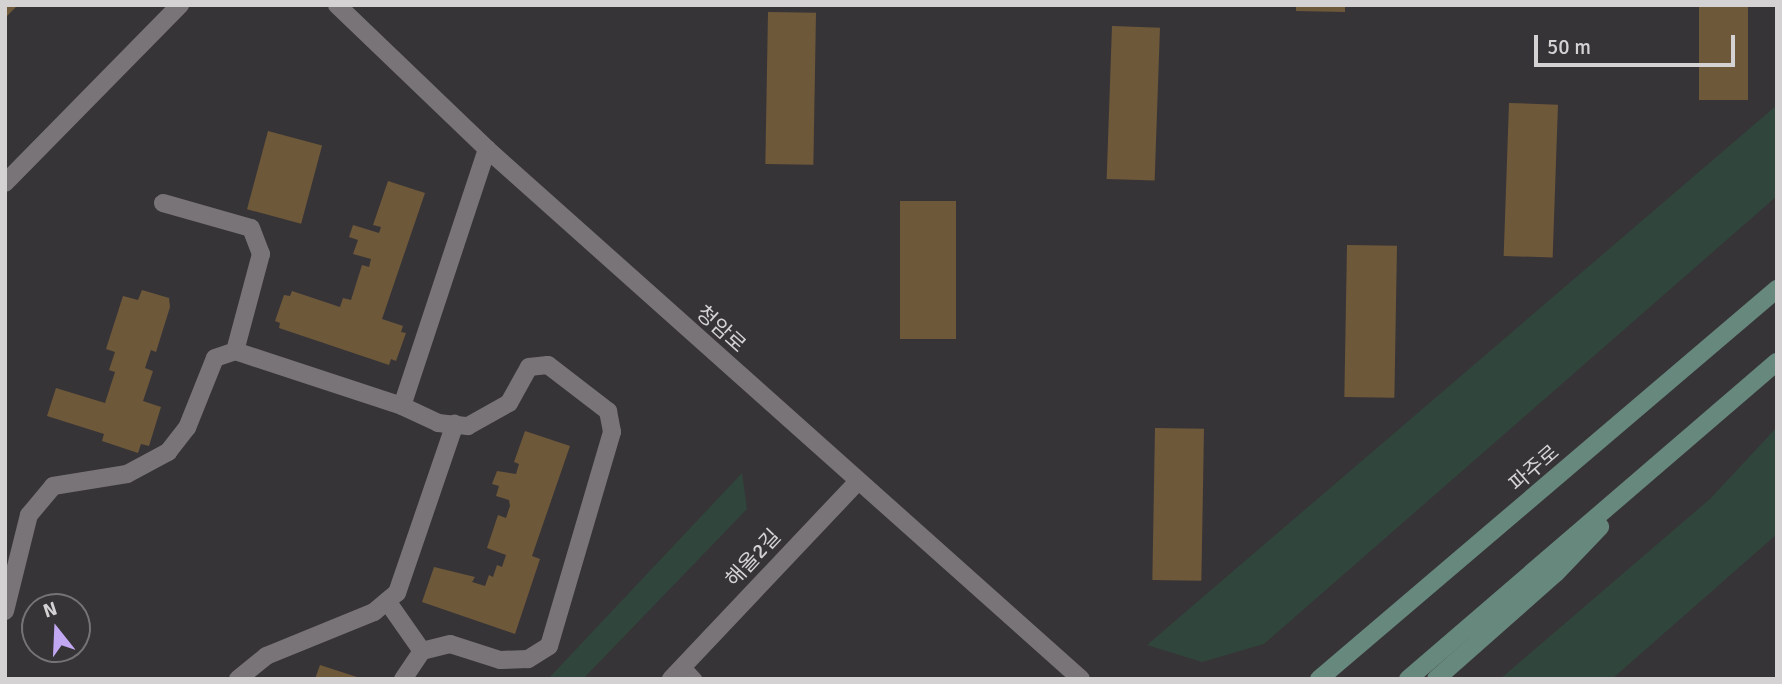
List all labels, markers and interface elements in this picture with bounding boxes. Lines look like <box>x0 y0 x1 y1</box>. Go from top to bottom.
scale bar <box>1537 21 1738 65</box>
text: 50 m <box>1547 34 1591 60</box>
street label: 청암로 <box>691 300 751 358</box>
street label: 파주로 <box>1504 439 1564 497</box>
street label: 해올2길 <box>720 524 786 592</box>
north arrow <box>21 593 91 663</box>
text: N <box>40 596 60 623</box>

